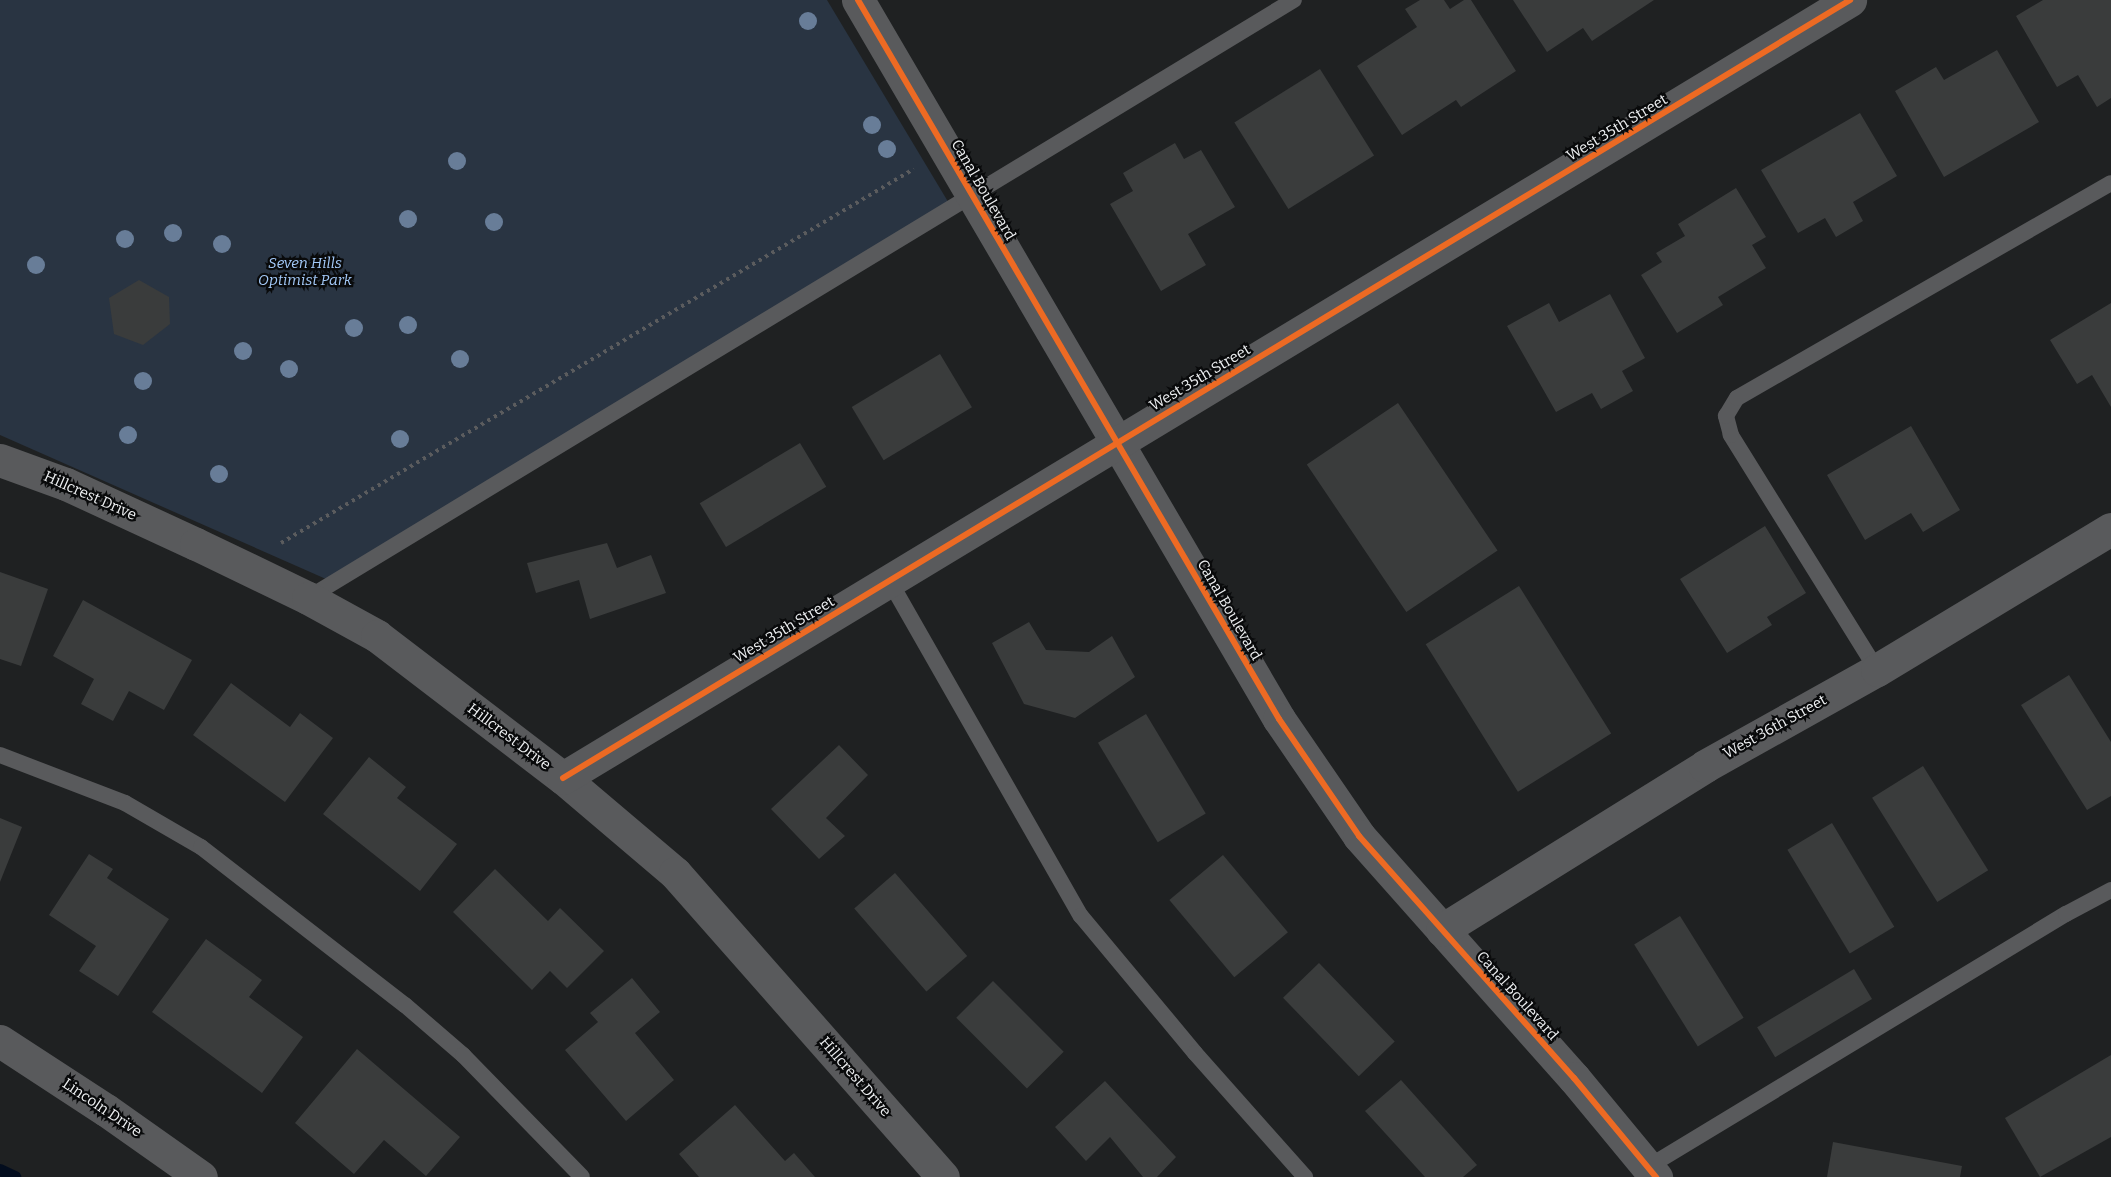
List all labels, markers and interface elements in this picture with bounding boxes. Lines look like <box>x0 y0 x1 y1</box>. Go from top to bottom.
street label: West 35th Street <box>1563 91 1671 165</box>
street label: Canal Boulevard <box>947 136 1019 244</box>
park label: Seven Hills Optimist Park <box>258 254 352 289</box>
street label: West 35th Street <box>1146 341 1254 415</box>
street label: Hillcrest Drive <box>41 468 139 524</box>
street label: Canal Boulevard <box>1193 556 1265 664</box>
street label: West 35th Street <box>730 593 838 667</box>
street label: West 36th Street <box>1720 691 1830 763</box>
street label: Hillcrest Drive <box>464 700 554 774</box>
street label: Canal Boulevard <box>1472 948 1562 1044</box>
street label: Hillcrest Drive <box>816 1034 894 1120</box>
street label: Lincoln Drive <box>59 1075 145 1141</box>

